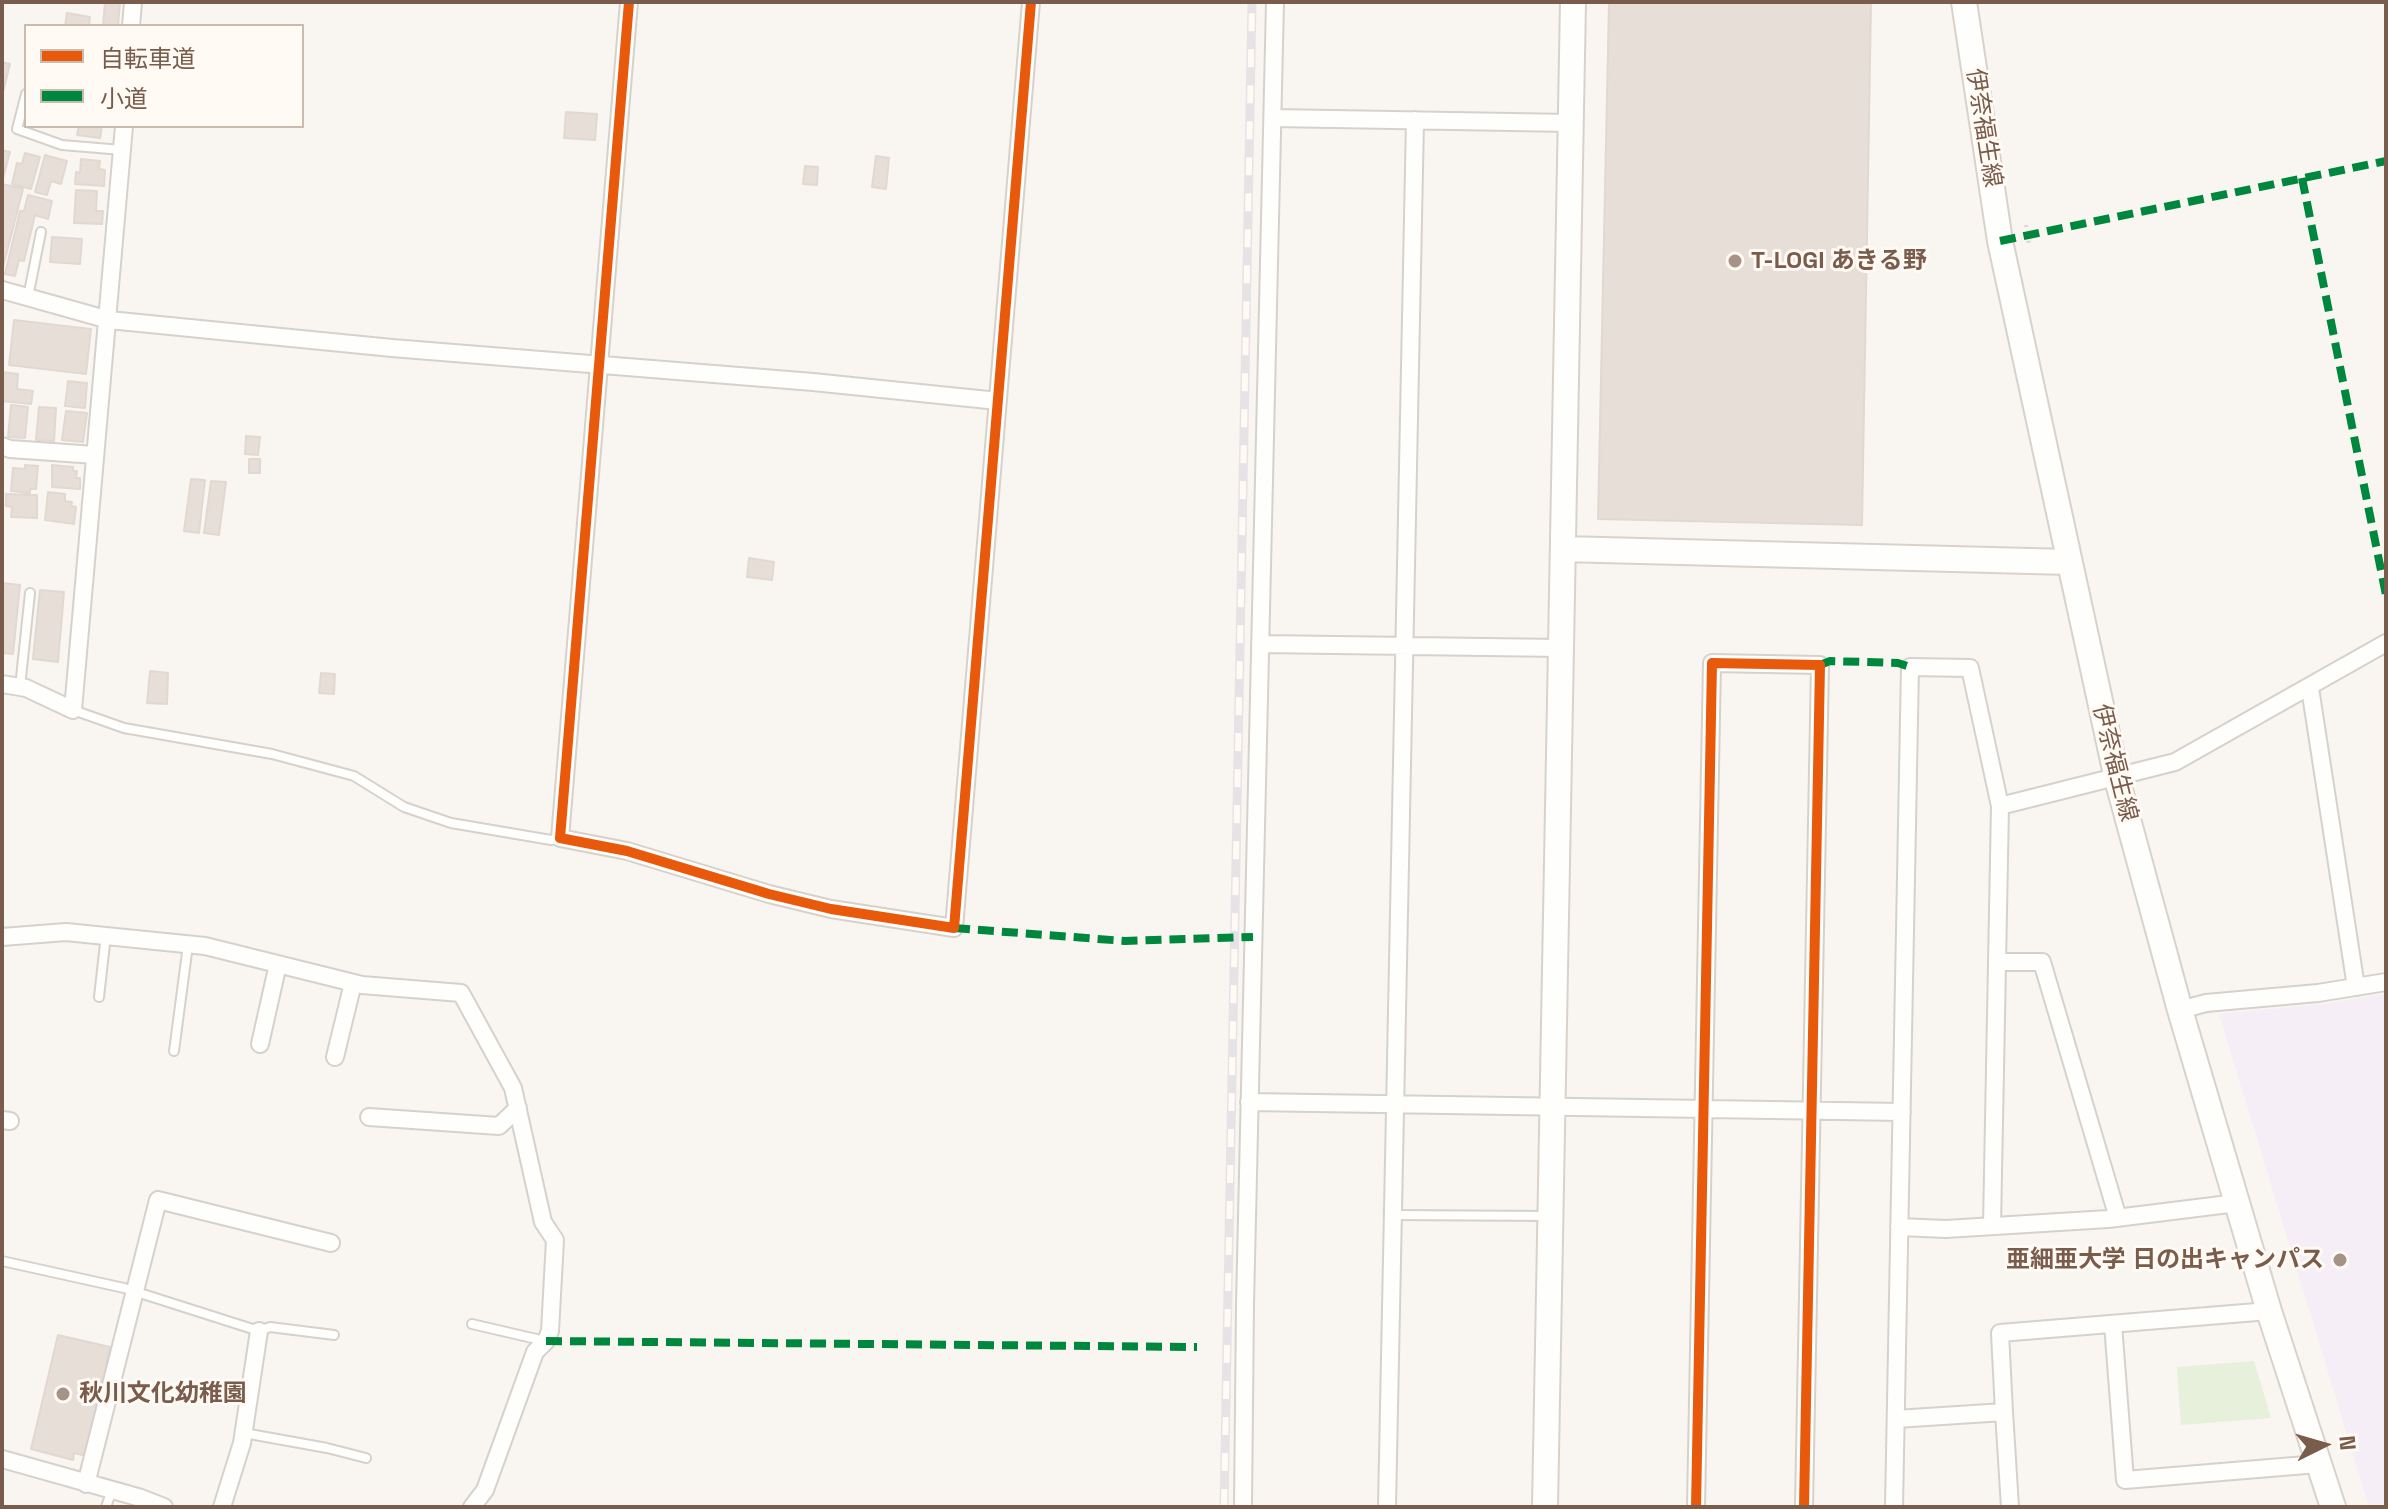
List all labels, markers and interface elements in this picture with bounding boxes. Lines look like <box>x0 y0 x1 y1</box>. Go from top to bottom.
legend <box>24 24 304 128</box>
text: 自転車道 <box>100 43 196 74</box>
street label: 伊奈福生線 <box>1959 66 2007 190</box>
text: 小道 <box>100 83 148 114</box>
place label: T-LOGI あきる野 <box>1751 247 1927 275</box>
marker: T-LOGI あきる野 <box>1726 252 1744 270</box>
street label: 伊奈福生線 <box>2086 701 2142 825</box>
place label: 亜細亜大学 日の出キャンパス <box>2006 1246 2324 1274</box>
marker: 亜細亜大学 日の出キャンパス <box>2331 1251 2349 1269</box>
place label: 秋川文化幼稚園 <box>79 1380 247 1408</box>
marker: 秋川文化幼稚園 <box>54 1385 72 1403</box>
north arrow <box>2284 1405 2364 1485</box>
text: N <box>2333 1434 2362 1451</box>

